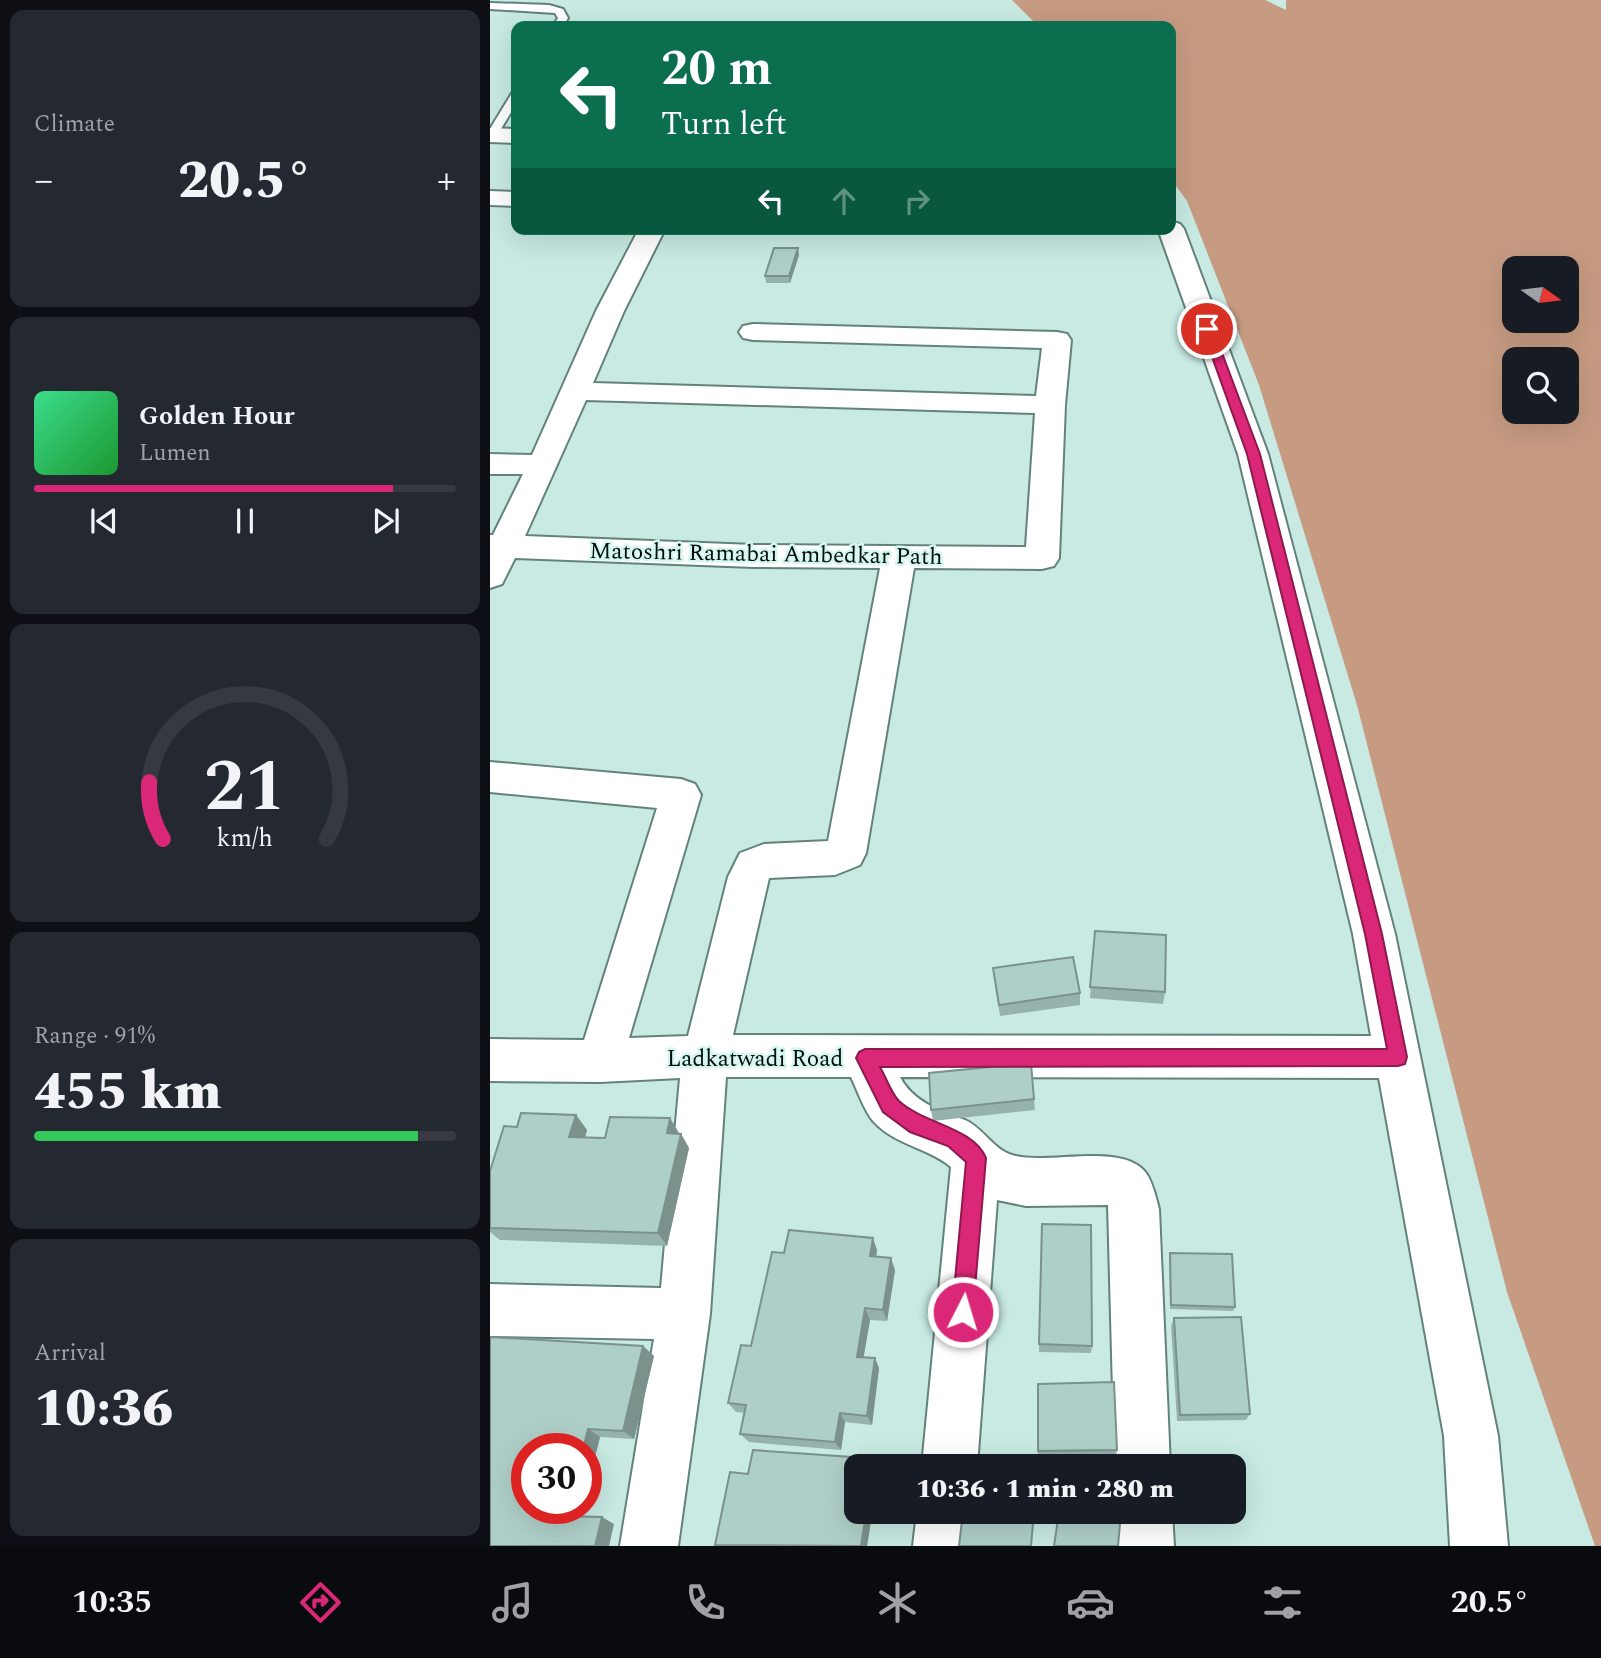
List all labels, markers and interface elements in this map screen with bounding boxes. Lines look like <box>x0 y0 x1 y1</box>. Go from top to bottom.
text: 20 m <box>661 32 772 107</box>
icon: left <box>546 49 637 140</box>
text: Turn left <box>661 100 787 149</box>
text: Climate <box>34 107 115 142</box>
text: 20.5° <box>178 142 312 221</box>
text: − <box>34 152 53 210</box>
text: + <box>437 152 456 210</box>
icon: left <box>752 182 790 220</box>
icon: ahead <box>825 182 863 220</box>
icon: right <box>898 182 936 220</box>
north arrow <box>1502 256 1578 332</box>
map controls <box>1502 256 1579 424</box>
pin <box>1177 299 1237 359</box>
icon: arrive <box>1188 310 1226 348</box>
button: search <box>1502 347 1579 424</box>
text: Golden Hour <box>139 396 295 436</box>
text: Lumen <box>139 436 211 471</box>
icon: previous <box>85 502 123 540</box>
icon: pause <box>226 502 264 540</box>
icon: next <box>367 502 405 540</box>
street label: Matoshri Ramabai Ambedkar Path <box>589 534 943 575</box>
text: 21 <box>204 732 286 843</box>
text: km/h <box>217 820 273 858</box>
text: Range · 91% <box>34 1019 155 1054</box>
street label: Ladkatwadi Road <box>667 1042 844 1077</box>
text: 455 km <box>34 1053 222 1132</box>
position arrow <box>926 1275 1000 1349</box>
text: Arrival <box>34 1336 106 1371</box>
text: 10:36 <box>34 1370 173 1449</box>
speed limit sign: 30 <box>511 1433 602 1524</box>
text: 10:36 · 1 min · 280 m <box>916 1469 1174 1509</box>
text: 10:35 <box>72 1578 152 1627</box>
icon: directions <box>296 1578 345 1627</box>
icon: music <box>488 1578 537 1627</box>
icon: phone <box>681 1578 730 1627</box>
icon: climate <box>873 1578 922 1627</box>
icon: car <box>1066 1578 1115 1627</box>
icon: filters <box>1258 1578 1307 1627</box>
text: 20.5° <box>1451 1578 1529 1627</box>

